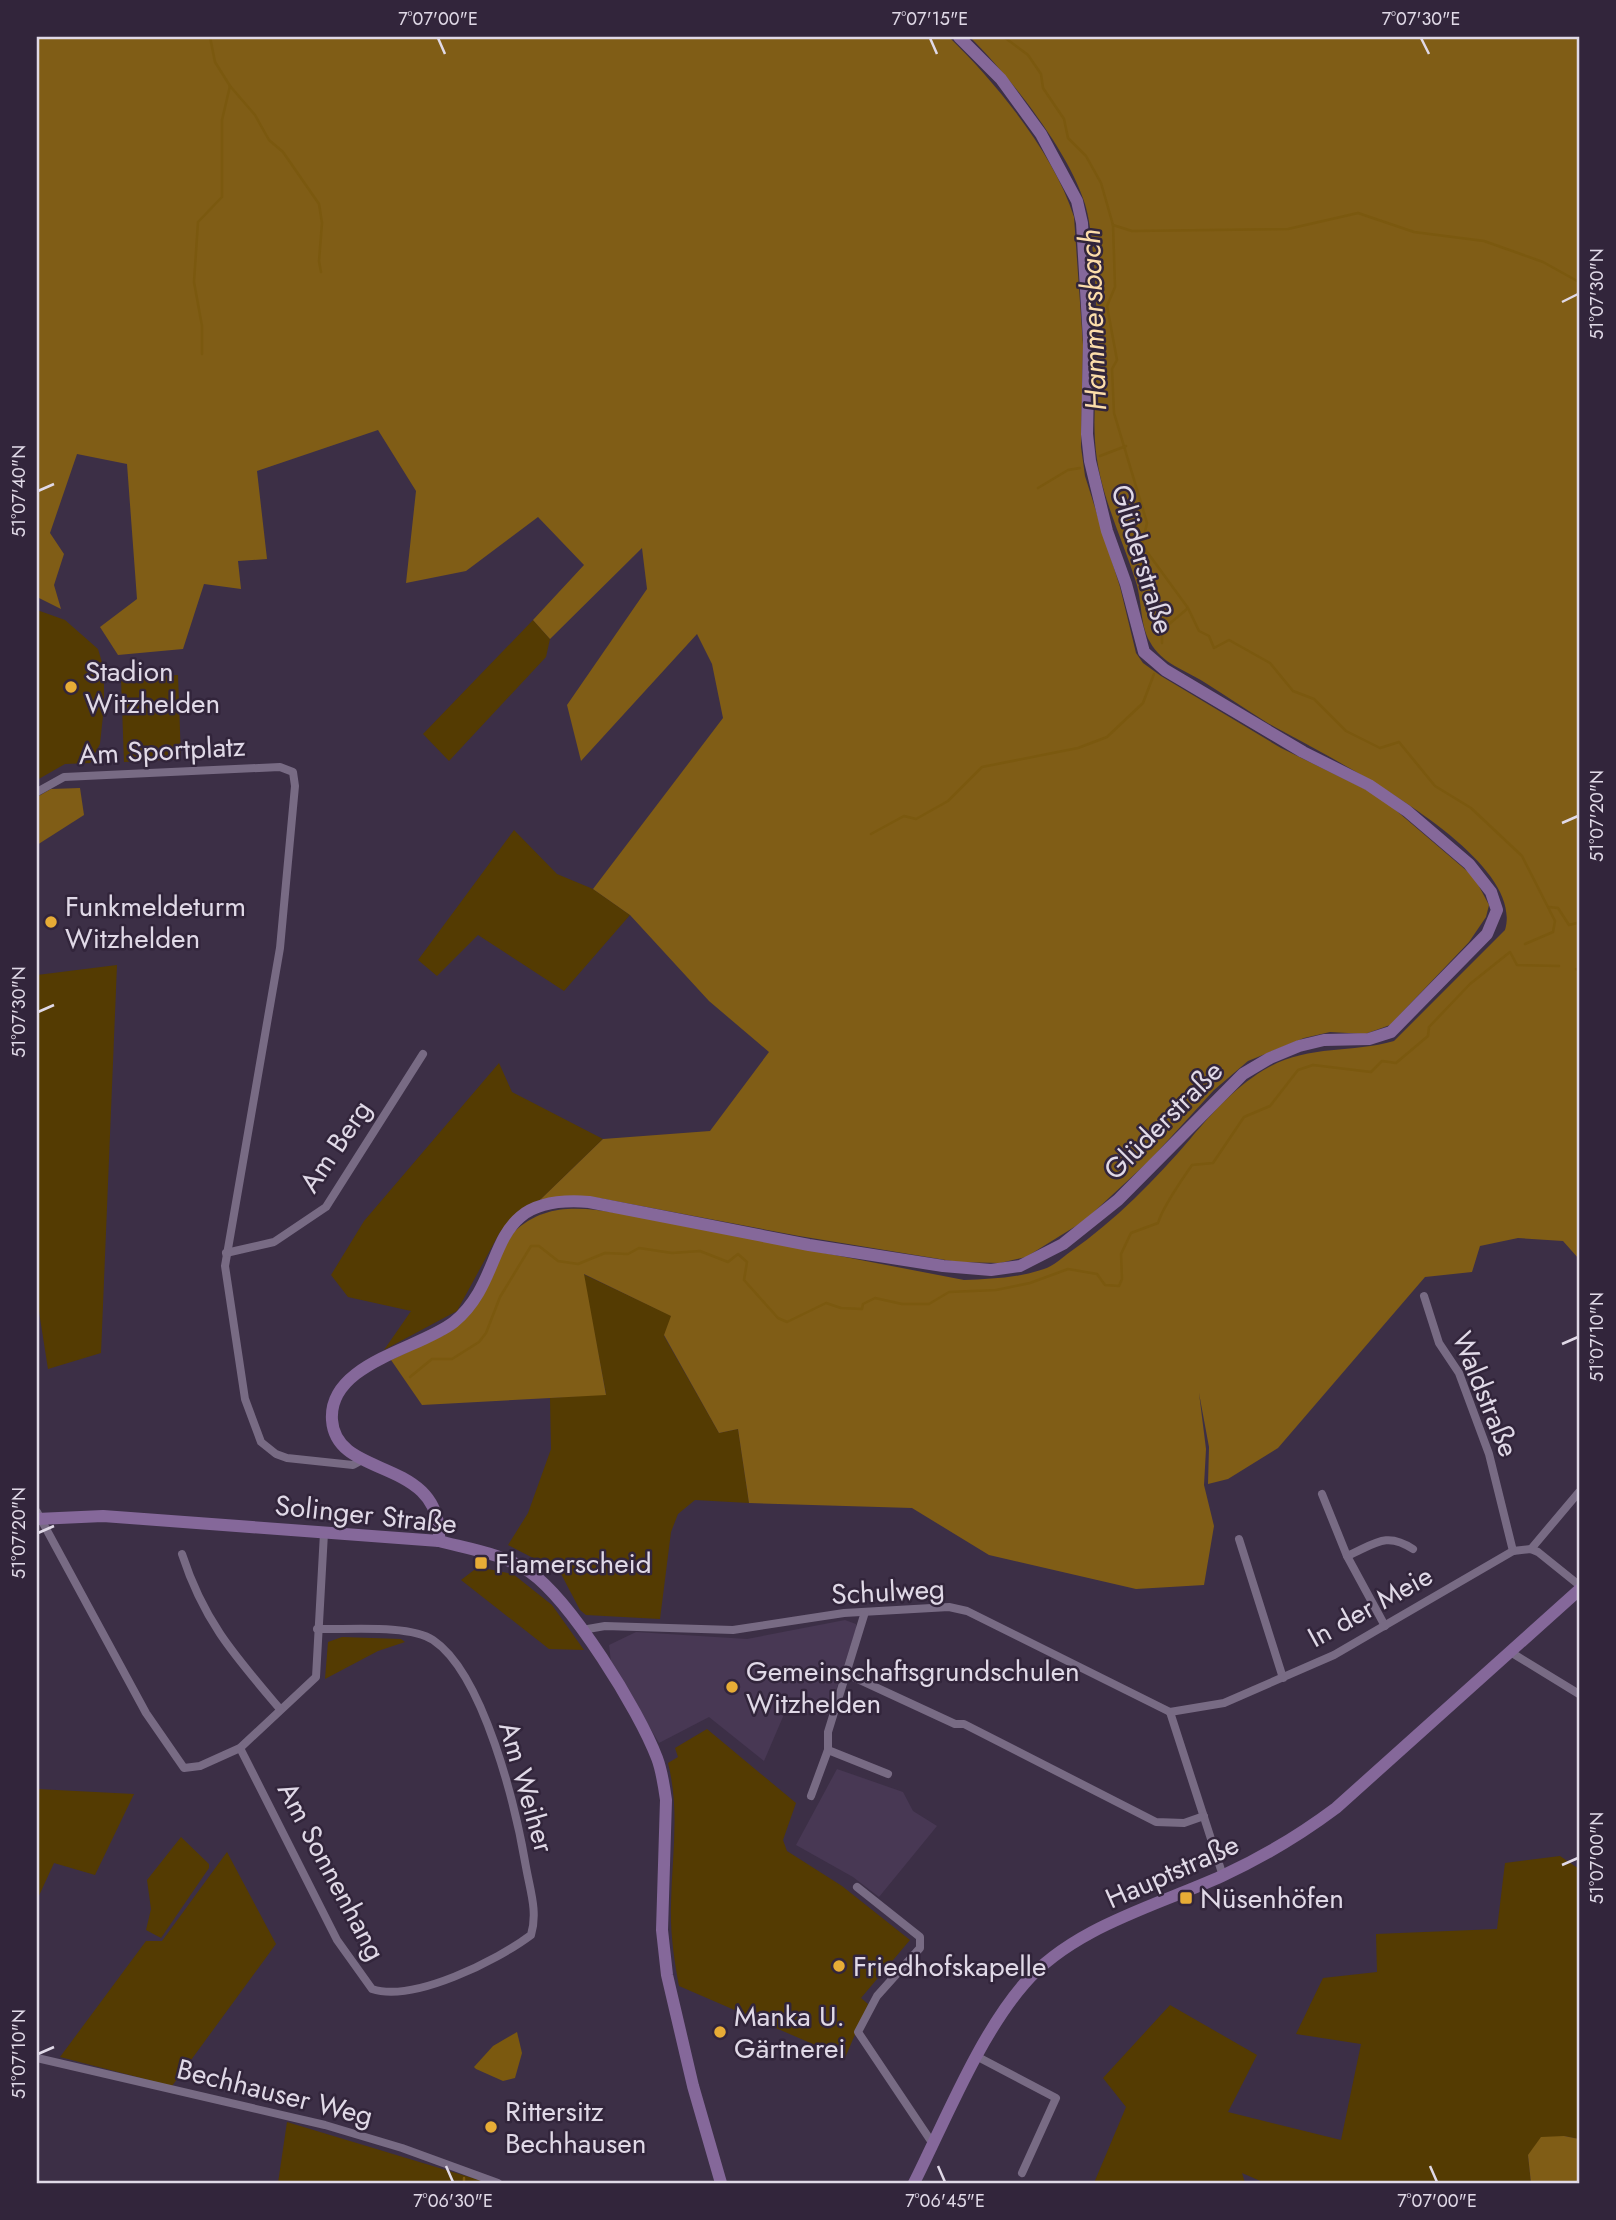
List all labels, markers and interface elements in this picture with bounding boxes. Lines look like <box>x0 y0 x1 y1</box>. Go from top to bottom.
text: 7°07'00"E <box>398 6 478 32</box>
text: 7°07'15"E <box>892 6 968 32</box>
text: 7°07'30"E <box>1382 6 1460 32</box>
water label: Hammersbach <box>1068 228 1117 412</box>
text: 51°07'30"N <box>1584 248 1610 340</box>
text: 51°07'40"N <box>6 445 32 537</box>
street label: Glüderstraße <box>1100 479 1185 639</box>
place label: Stadion Witzhelden <box>85 651 220 724</box>
marker: Stadion Witzhelden <box>63 679 79 695</box>
street label: Am Sportplatz <box>78 726 247 775</box>
text: 51°07'20"N <box>1584 770 1610 862</box>
place label: Funkmeldeturm Witzhelden <box>65 886 246 959</box>
marker: Funkmeldeturm Witzhelden <box>43 914 59 930</box>
text: 51°07'30"N <box>6 966 32 1058</box>
street label: Glüderstraße <box>1094 1051 1232 1189</box>
street label: Am Berg <box>289 1092 381 1201</box>
text: 51°07'10"N <box>1584 1292 1610 1382</box>
street label: Waldstraße <box>1442 1325 1529 1463</box>
street label: Solinger Straße <box>273 1485 459 1544</box>
text: 51°07'20"N <box>6 1487 32 1579</box>
place label: Flamerscheid <box>495 1543 652 1584</box>
marker: Flamerscheid <box>473 1555 489 1571</box>
street label: In der Meie <box>1300 1555 1440 1658</box>
street label: Schulweg <box>830 1568 946 1615</box>
place label: Gemeinschaftsgrundschulen Witzhelden <box>746 1651 1080 1724</box>
marker: Gemeinschaftsgrundschulen Witzhelden <box>724 1679 740 1695</box>
street label: Am Weiher <box>488 1717 565 1858</box>
street label: Am Sonnenhang <box>267 1775 396 1968</box>
text: 51°07'00"N <box>1584 1812 1610 1904</box>
street label: Hauptstraße <box>1099 1824 1245 1919</box>
place label: Nüsenhöfen <box>1200 1878 1344 1919</box>
marker: Nüsenhöfen <box>1178 1890 1194 1906</box>
place label: Friedhofskapelle <box>853 1946 1046 1987</box>
marker: Friedhofskapelle <box>831 1958 847 1974</box>
place label: Manka U. Gärtnerei <box>734 1996 846 2069</box>
text: 51°07'10"N <box>6 2009 32 2099</box>
marker: Manka U. Gärtnerei <box>712 2024 728 2040</box>
street label: Bechhauser Weg <box>173 2048 377 2137</box>
place label: Rittersitz Bechhausen <box>505 2091 646 2164</box>
marker: Rittersitz Bechhausen <box>483 2119 499 2135</box>
text: 7°06'30"E <box>413 2188 493 2214</box>
text: 7°06'45"E <box>905 2188 985 2214</box>
text: 7°07'00"E <box>1397 2188 1477 2214</box>

